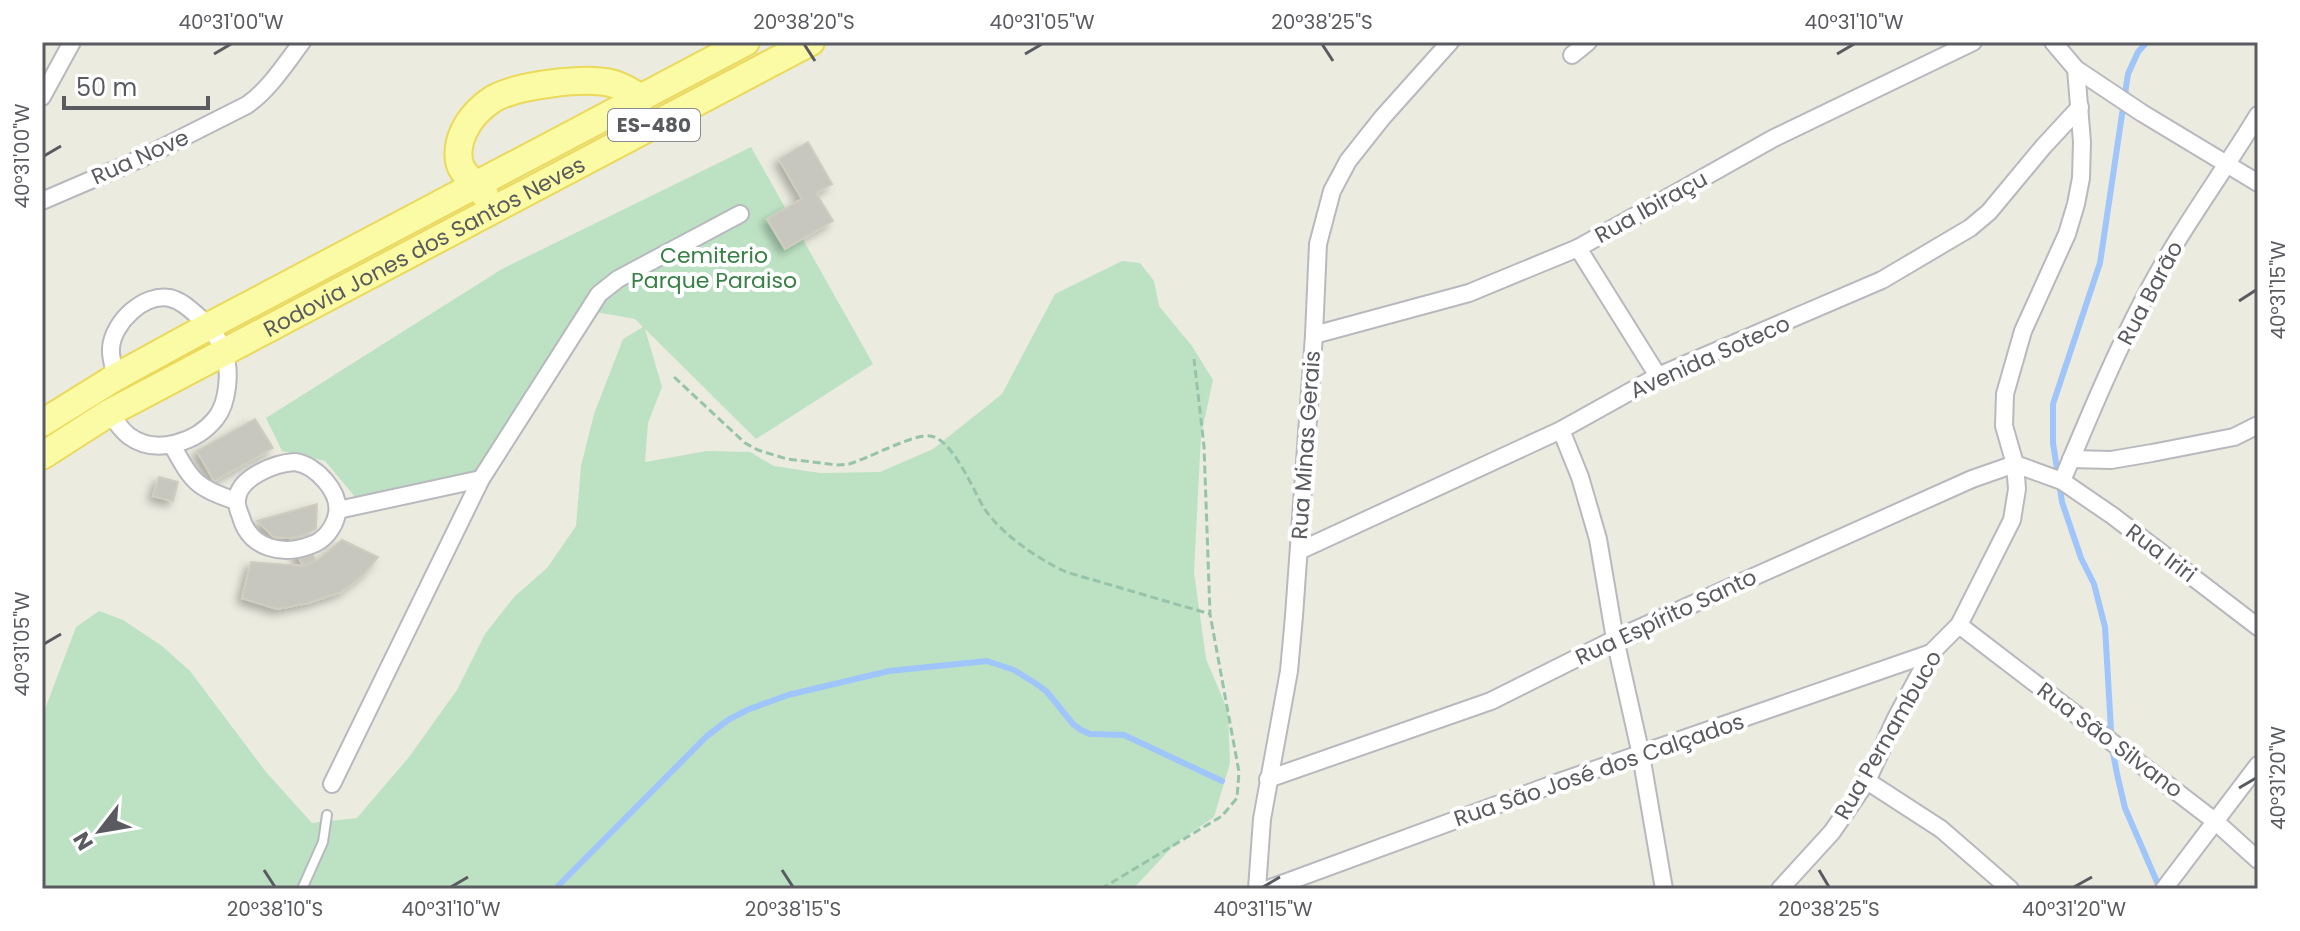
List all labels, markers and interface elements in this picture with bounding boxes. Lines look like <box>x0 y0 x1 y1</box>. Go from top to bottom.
text: 40°31'00"W <box>178 8 284 36</box>
text: 20°38'20"S <box>753 8 855 36</box>
text: 40°31'05"W <box>989 8 1095 36</box>
text: 20°38'25"S <box>1271 8 1373 36</box>
text: 40°31'10"W <box>1804 8 1904 36</box>
scale bar <box>64 60 208 110</box>
text: 50 m <box>76 71 137 104</box>
text: 40°31'00"W <box>8 103 36 209</box>
road number: ES-480 <box>608 109 700 141</box>
street label: Rua Nove <box>86 122 194 192</box>
street label: Rodovia Jones dos Santos Neves <box>258 149 591 344</box>
street label: Rua Ibiraçu <box>1589 163 1713 251</box>
street label: Rua Barão <box>2110 236 2190 350</box>
park label: Cemiterio Parque Paraiso <box>631 240 797 296</box>
text: 40°31'15"W <box>2264 240 2292 340</box>
street label: Avenida Soteco <box>1625 308 1795 406</box>
street label: Rua Minas Gerais <box>1284 349 1328 541</box>
street label: Rua Iriri <box>2119 516 2203 590</box>
street label: Rua Espírito Santo <box>1570 561 1762 673</box>
text: 40°31'05"W <box>8 591 36 697</box>
street label: Rua Pernambuco <box>1827 645 1949 825</box>
street label: Rua São Silvano <box>2031 675 2189 805</box>
street label: Rua São José dos Calçados <box>1450 706 1748 834</box>
text: 40°31'20"W <box>2264 725 2292 830</box>
north arrow <box>60 791 140 871</box>
text: N <box>66 826 101 856</box>
text: 20°38'10"S <box>227 895 323 923</box>
text: 40°31'10"W <box>401 895 501 923</box>
text: 20°38'15"S <box>745 895 841 923</box>
text: 40°31'15"W <box>1213 895 1313 923</box>
text: 20°38'25"S <box>1778 895 1880 923</box>
text: 40°31'20"W <box>2022 895 2127 923</box>

